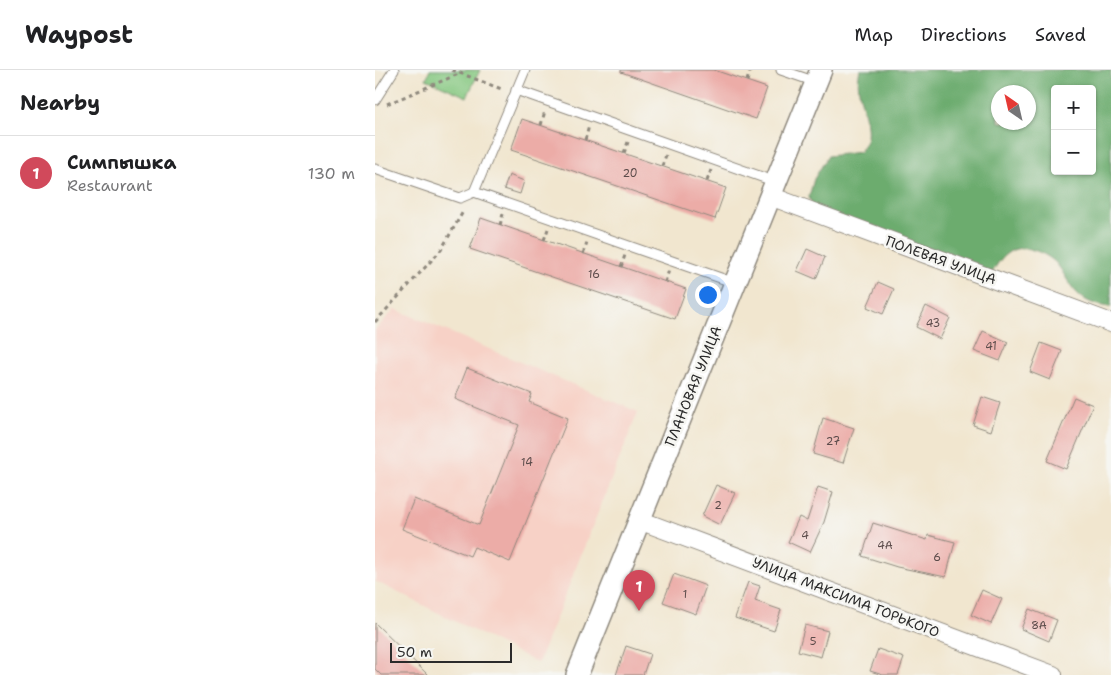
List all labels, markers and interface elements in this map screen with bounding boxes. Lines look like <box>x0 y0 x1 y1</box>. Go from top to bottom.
text: Waypost <box>25 19 133 51</box>
text: Map <box>855 23 893 47</box>
text: Directions <box>921 23 1007 47</box>
text: Saved <box>1035 23 1086 47</box>
north arrow <box>991 85 1036 130</box>
map controls <box>1051 85 1096 175</box>
button: + <box>1051 85 1096 130</box>
text: Nearby <box>20 89 100 117</box>
button: − <box>1051 130 1096 175</box>
text: Симпышка <box>67 150 176 175</box>
text: 1 <box>32 163 40 184</box>
text: 130 m <box>308 163 355 184</box>
house number: 20 <box>622 166 638 181</box>
text: Restaurant <box>67 175 153 196</box>
street label: ПОЛЕВАЯ УЛИЦА <box>883 232 999 288</box>
house number: 16 <box>588 267 600 282</box>
your location <box>695 282 721 308</box>
house number: 43 <box>926 316 940 331</box>
street label: ПЛАНОВАЯ УЛИЦА <box>661 323 725 449</box>
house number: 41 <box>985 339 997 354</box>
house number: 27 <box>826 434 841 449</box>
house number: 14 <box>521 455 533 470</box>
house number: 2 <box>714 498 722 513</box>
house number: 4 <box>801 528 809 543</box>
house number: 4А <box>877 538 893 553</box>
house number: 6 <box>933 550 941 565</box>
street label: УЛИЦА МАКСИМА ГОРЬКОГО <box>750 553 942 641</box>
pin: 1 <box>623 570 655 611</box>
house number: 1 <box>683 587 687 602</box>
house number: 8А <box>1031 618 1047 633</box>
house number: 5 <box>810 634 817 649</box>
scale bar <box>390 640 513 663</box>
text: 50 m <box>397 643 432 661</box>

